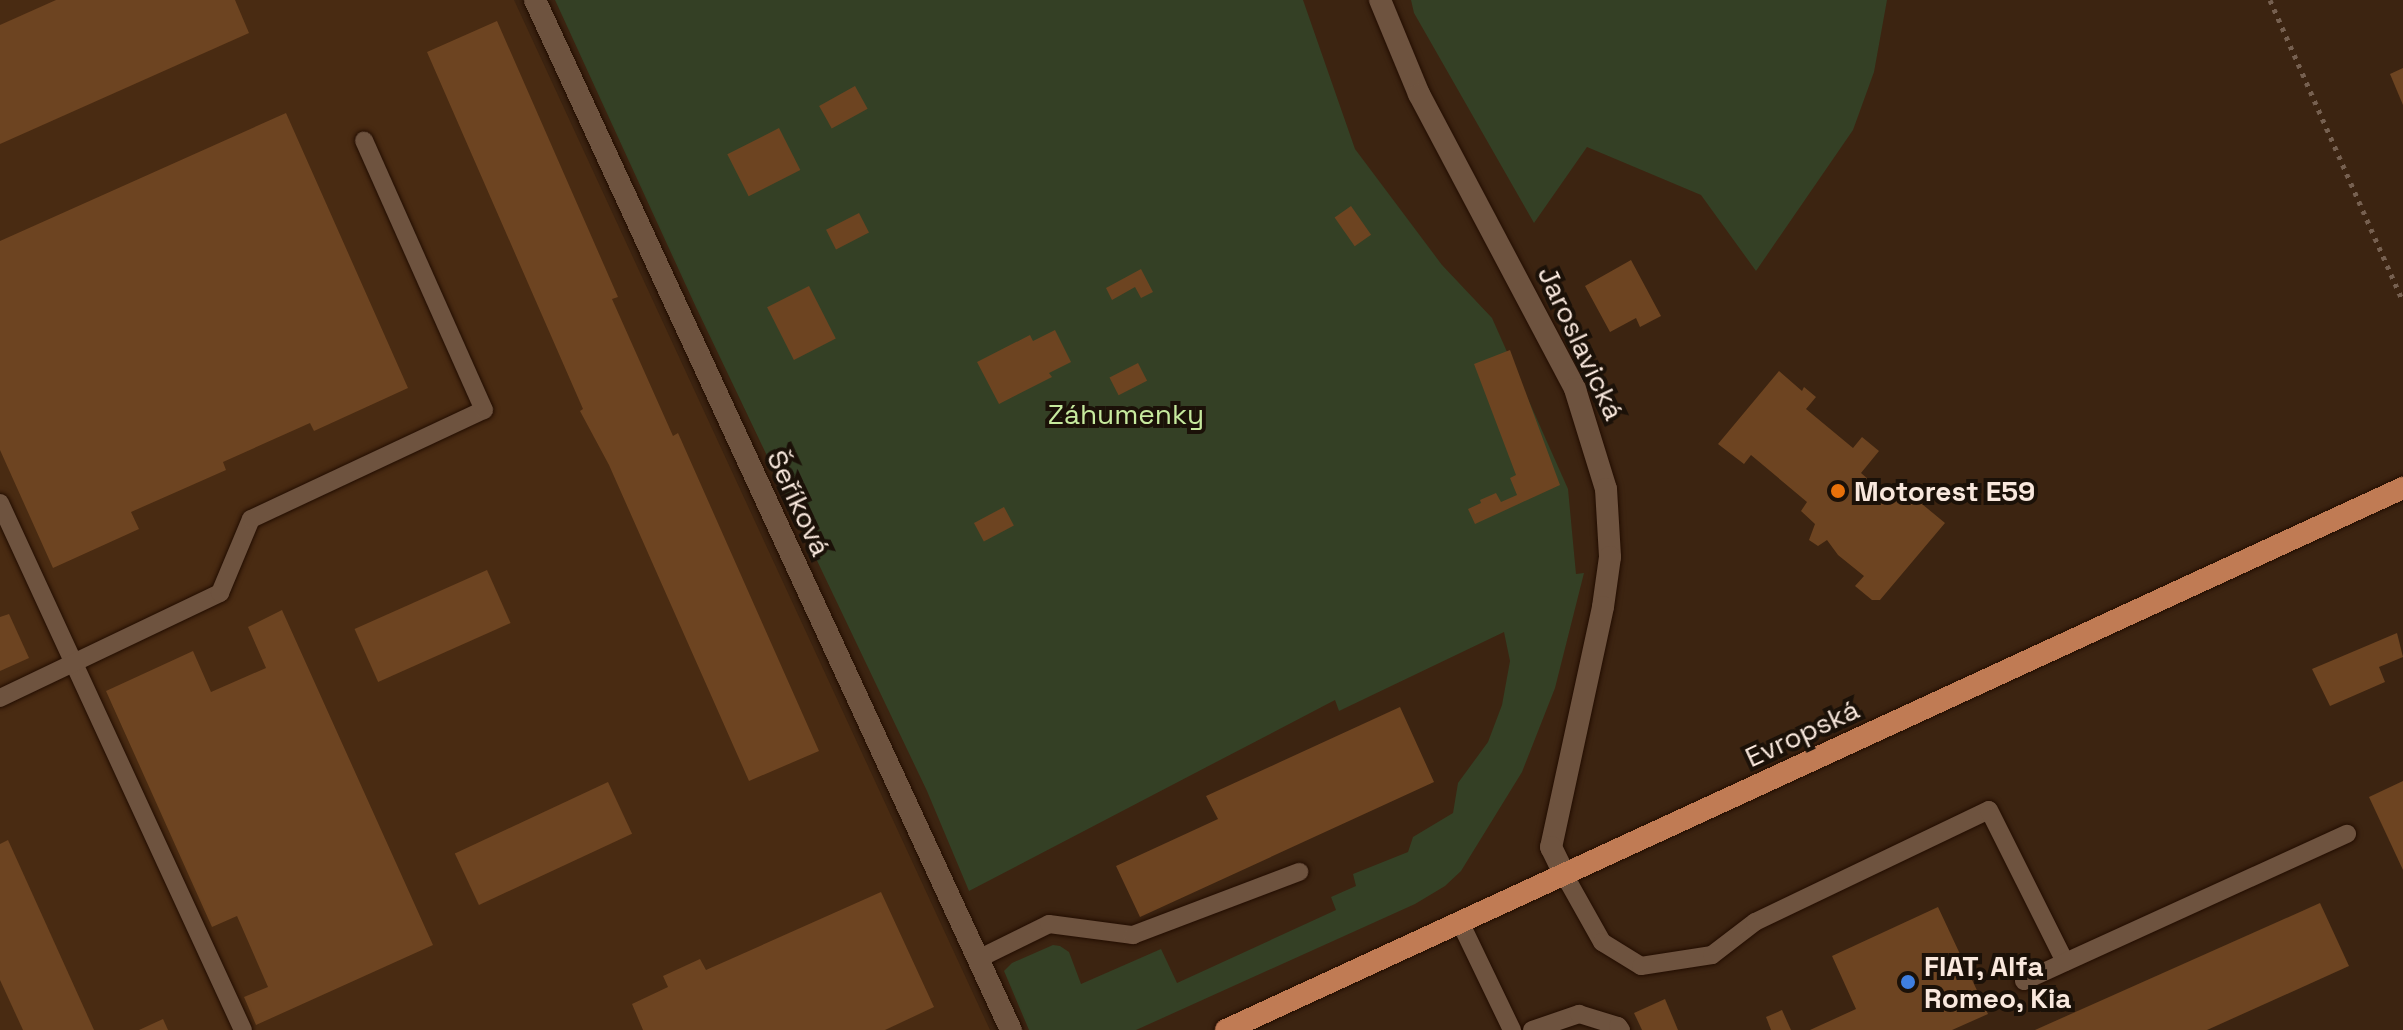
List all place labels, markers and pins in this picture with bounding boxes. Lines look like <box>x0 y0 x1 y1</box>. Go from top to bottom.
place label: Motorest E59 <box>1854 474 2035 508</box>
marker: Motorest E59 <box>1829 482 1847 500</box>
place label: FIAT, Alfa Romeo, Kia <box>1924 949 2072 1015</box>
marker: FIAT, Alfa Romeo, Kia <box>1899 973 1917 991</box>

